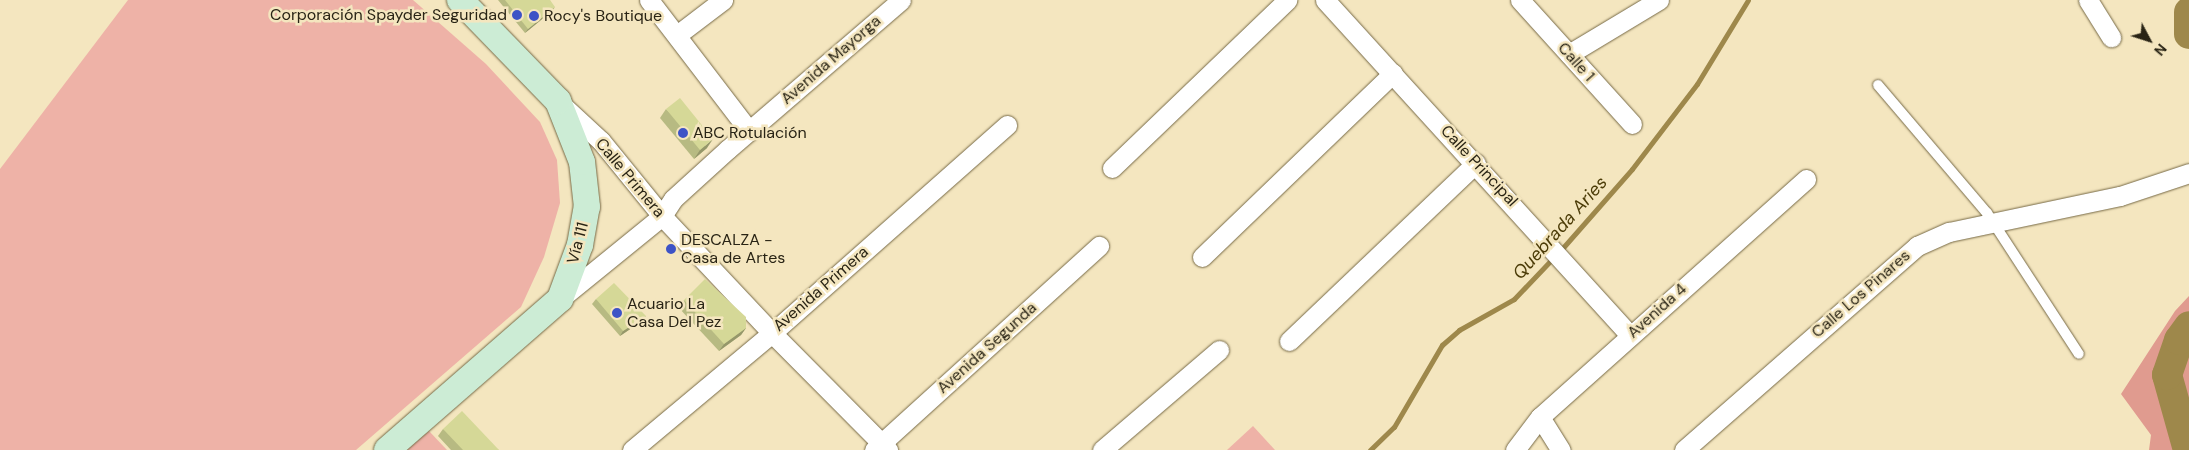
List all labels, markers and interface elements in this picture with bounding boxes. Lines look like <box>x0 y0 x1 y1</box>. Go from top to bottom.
place label: Corporación Spayder Seguridad <box>270 5 507 25</box>
place label: Rocy's Boutique <box>544 6 662 26</box>
marker: Corporación Spayder Seguridad <box>511 9 523 21</box>
marker: Rocy's Boutique <box>528 10 540 22</box>
street label: Avenida Mayorga <box>777 11 885 109</box>
north arrow <box>2124 15 2174 65</box>
street label: Calle 1 <box>1554 39 1598 85</box>
text: N <box>2150 40 2171 59</box>
street label: Calle Principal <box>1436 121 1522 211</box>
place label: ABC Rotulación <box>693 123 807 143</box>
marker: ABC Rotulación <box>677 127 689 139</box>
street label: Calle Primera <box>591 134 669 222</box>
water label: Quebrada Aries <box>1508 172 1612 284</box>
street label: Vía 111 <box>563 220 593 266</box>
place label: DESCALZA - Casa de Artes <box>681 230 785 268</box>
street label: Avenida Primera <box>769 242 873 336</box>
marker: DESCALZA - Casa de Artes <box>665 243 677 255</box>
street label: Calle Los Pinares <box>1808 246 1914 342</box>
street label: Avenida 4 <box>1624 280 1690 342</box>
place label: Acuario La Casa Del Pez <box>627 294 721 332</box>
street label: Avenida Segunda <box>933 298 1041 398</box>
marker: Acuario La Casa Del Pez <box>611 307 623 319</box>

